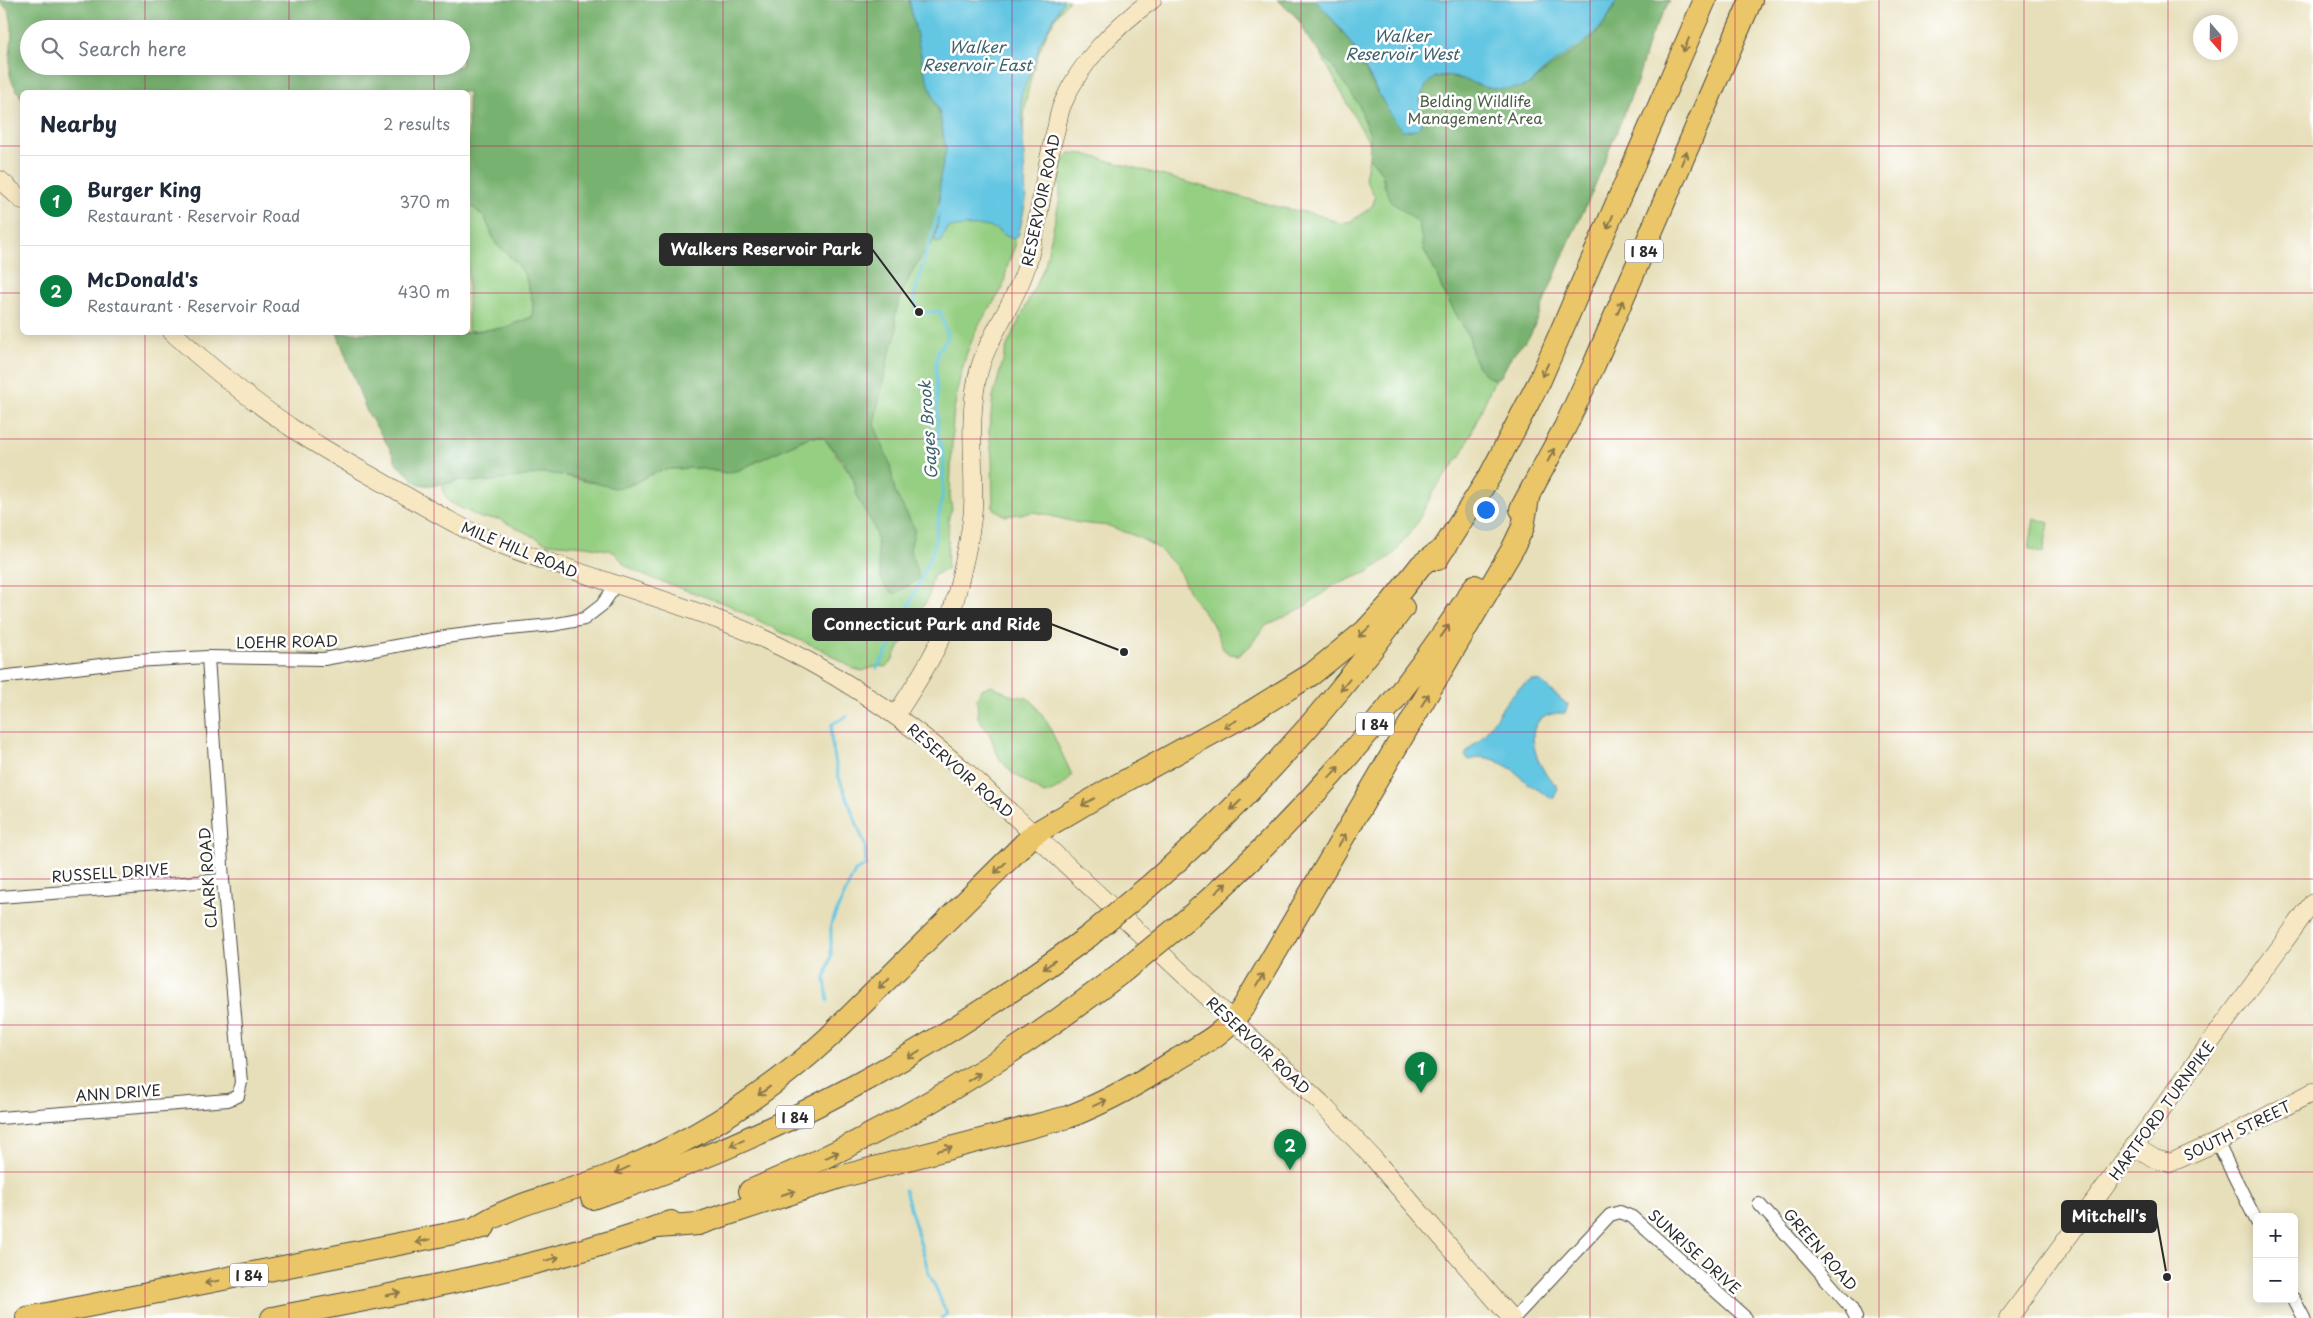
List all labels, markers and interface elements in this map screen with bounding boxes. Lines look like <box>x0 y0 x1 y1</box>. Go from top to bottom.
north arrow <box>2193 15 2238 60</box>
search box <box>20 20 470 75</box>
water label: Walker Reservoir West <box>1345 23 1460 65</box>
icon: search <box>38 34 66 62</box>
text: Search here <box>78 34 187 62</box>
water label: Walker Reservoir East <box>922 34 1033 76</box>
one-way arrow <box>1680 37 1690 52</box>
park label: Belding Wildlife Management Area <box>1407 89 1543 129</box>
text: Nearby <box>40 107 117 139</box>
text: 2 results <box>383 111 450 135</box>
street label: RESERVOIR ROAD <box>1015 132 1065 268</box>
one-way arrow <box>1679 151 1689 166</box>
text: Burger King <box>87 175 201 203</box>
text: 1 <box>52 189 60 213</box>
text: 370 m <box>400 189 450 213</box>
text: Restaurant · Reservoir Road <box>87 203 300 227</box>
one-way arrow <box>1604 214 1613 229</box>
callout: Walkers Reservoir Park <box>660 234 872 265</box>
text: Walkers Reservoir Park <box>670 236 862 260</box>
road number: I 84 <box>1625 240 1663 262</box>
text: McDonald's <box>87 265 198 293</box>
text: 2 <box>50 279 62 303</box>
text: 430 m <box>398 279 450 303</box>
text: Restaurant · Reservoir Road <box>87 293 300 317</box>
one-way arrow <box>1615 300 1625 315</box>
one-way arrow <box>1539 362 1549 377</box>
water label: Gages Brook <box>912 379 942 480</box>
one-way arrow <box>1546 447 1556 462</box>
your location <box>1473 497 1499 523</box>
street label: MILE HILL ROAD <box>458 515 582 583</box>
callout: Connecticut Park and Ride <box>813 609 1051 640</box>
text: Connecticut Park and Ride <box>824 611 1040 635</box>
one-way arrow <box>1440 624 1450 638</box>
one-way arrow <box>1357 626 1370 638</box>
street label: LOEHR ROAD <box>236 629 338 653</box>
one-way arrow <box>1339 678 1350 691</box>
one-way arrow <box>1420 693 1430 708</box>
road number: I 84 <box>1356 712 1394 736</box>
street label: RESERVOIR ROAD <box>903 717 1019 823</box>
one-way arrow <box>1224 719 1238 729</box>
one-way arrow <box>1328 766 1340 779</box>
one-way arrow <box>1081 797 1096 807</box>
one-way arrow <box>1230 799 1242 812</box>
street label: CLARK ROAD <box>192 827 222 929</box>
one-way arrow <box>1338 833 1348 847</box>
street label: RUSSELL DRIVE <box>51 856 169 888</box>
one-way arrow <box>993 862 1006 874</box>
one-way arrow <box>1214 882 1227 894</box>
one-way arrow <box>1042 960 1056 970</box>
one-way arrow <box>1255 973 1265 987</box>
one-way arrow <box>878 977 891 989</box>
street label: RESERVOIR ROAD <box>1202 991 1316 1099</box>
street label: HARTFORD TURNPIKE <box>2103 1036 2219 1184</box>
one-way arrow <box>907 1050 921 1060</box>
pin: 1 <box>1405 1052 1437 1093</box>
one-way arrow <box>967 1072 981 1082</box>
street label: ANN DRIVE <box>74 1078 162 1106</box>
one-way arrow <box>757 1086 771 1096</box>
street label: SOUTH STREET <box>2179 1094 2295 1166</box>
one-way arrow <box>1092 1098 1107 1108</box>
road number: I 84 <box>776 1106 814 1128</box>
pin: 2 <box>1274 1129 1306 1170</box>
one-way arrow <box>730 1139 745 1149</box>
one-way arrow <box>936 1144 952 1153</box>
one-way arrow <box>824 1149 839 1159</box>
one-way arrow <box>615 1166 630 1176</box>
one-way arrow <box>780 1188 796 1197</box>
callout: Mitchell's <box>2062 1201 2156 1232</box>
street label: SUNRISE DRIVE <box>1644 1203 1746 1299</box>
street label: GREEN ROAD <box>1779 1203 1863 1295</box>
text: Mitchell's <box>2072 1203 2147 1227</box>
map controls <box>2253 1213 2298 1303</box>
button: + <box>2253 1213 2298 1258</box>
one-way arrow <box>415 1237 431 1246</box>
one-way arrow <box>543 1254 559 1264</box>
button: − <box>2253 1258 2298 1303</box>
road number: I 84 <box>230 1264 268 1286</box>
one-way arrow <box>204 1278 220 1287</box>
one-way arrow <box>385 1289 401 1299</box>

